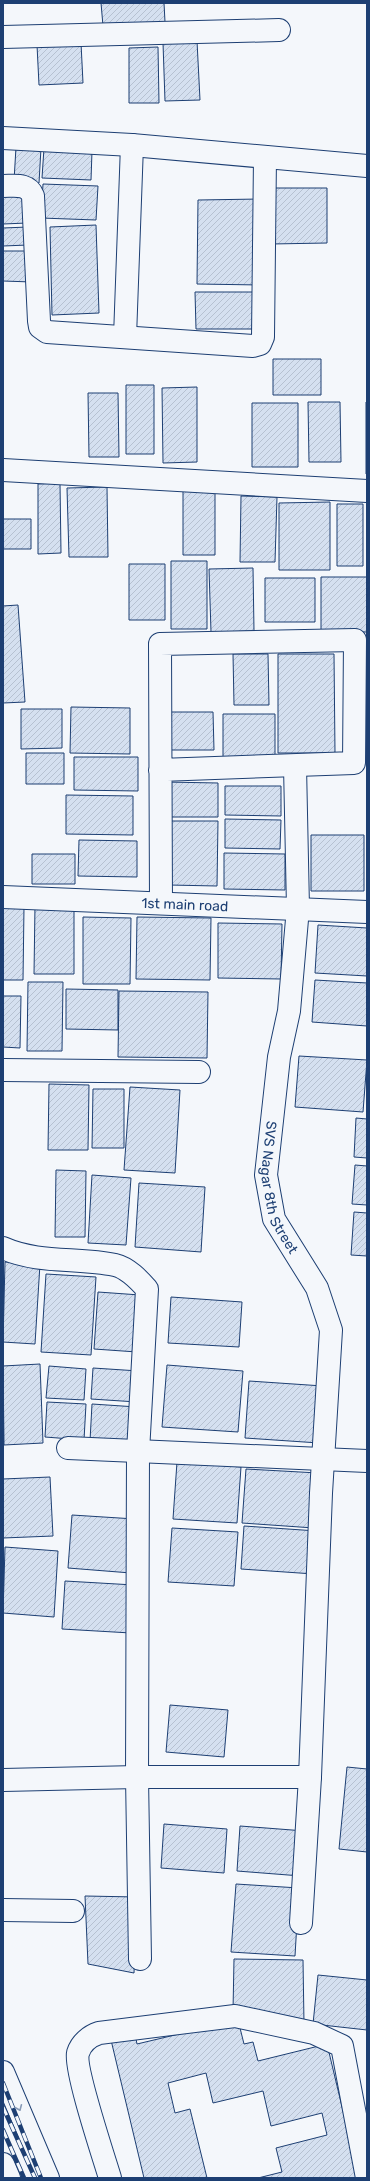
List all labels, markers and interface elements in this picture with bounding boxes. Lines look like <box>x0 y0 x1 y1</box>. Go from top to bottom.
street label: 1st main road <box>141 894 229 915</box>
street label: SVS Nagar 8th Street <box>257 1120 302 1257</box>
one-way arrow <box>14 2104 22 2111</box>

